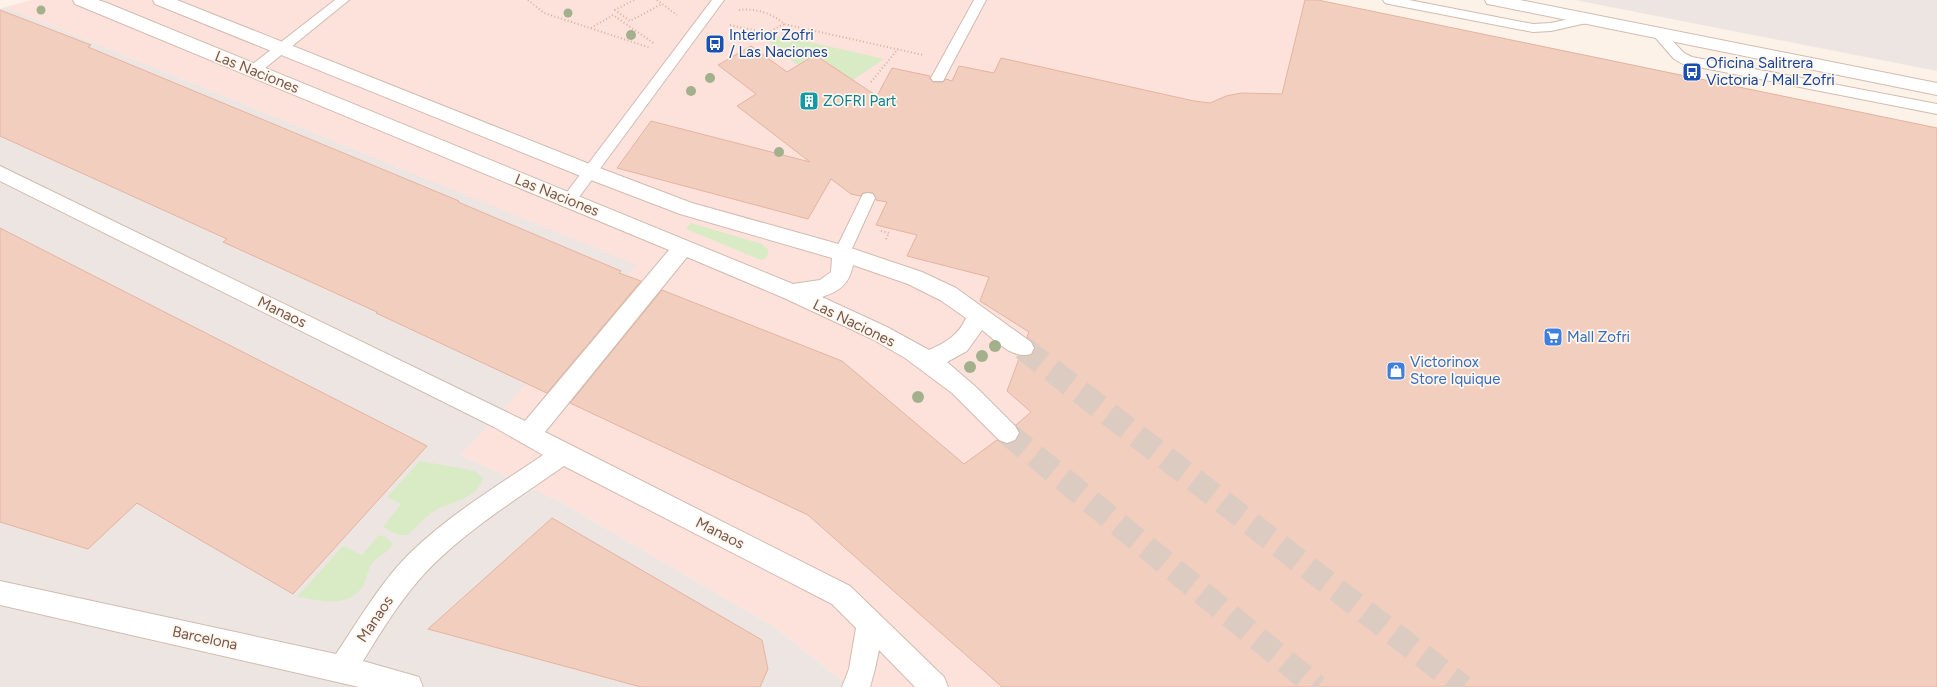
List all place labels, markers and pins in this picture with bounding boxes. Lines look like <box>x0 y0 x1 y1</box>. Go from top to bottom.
place label: Interior Zofri / Las Naciones <box>729 26 828 61</box>
bus stop icon: Interior Zofri / Las Naciones <box>704 33 726 55</box>
place label: Oficina Salitrera Victoria / Mall Zofri <box>1706 54 1835 89</box>
bus stop icon: Oficina Salitrera Victoria / Mall Zofri <box>1681 61 1703 83</box>
building icon: ZOFRI Part <box>798 90 820 112</box>
place label: ZOFRI Part <box>823 92 897 110</box>
supermarket icon: Mall Zofri <box>1542 326 1564 348</box>
place label: Mall Zofri <box>1567 328 1630 346</box>
place label: Victorinox Store Iquique <box>1410 353 1500 388</box>
shop icon: Victorinox Store Iquique <box>1385 360 1407 382</box>

